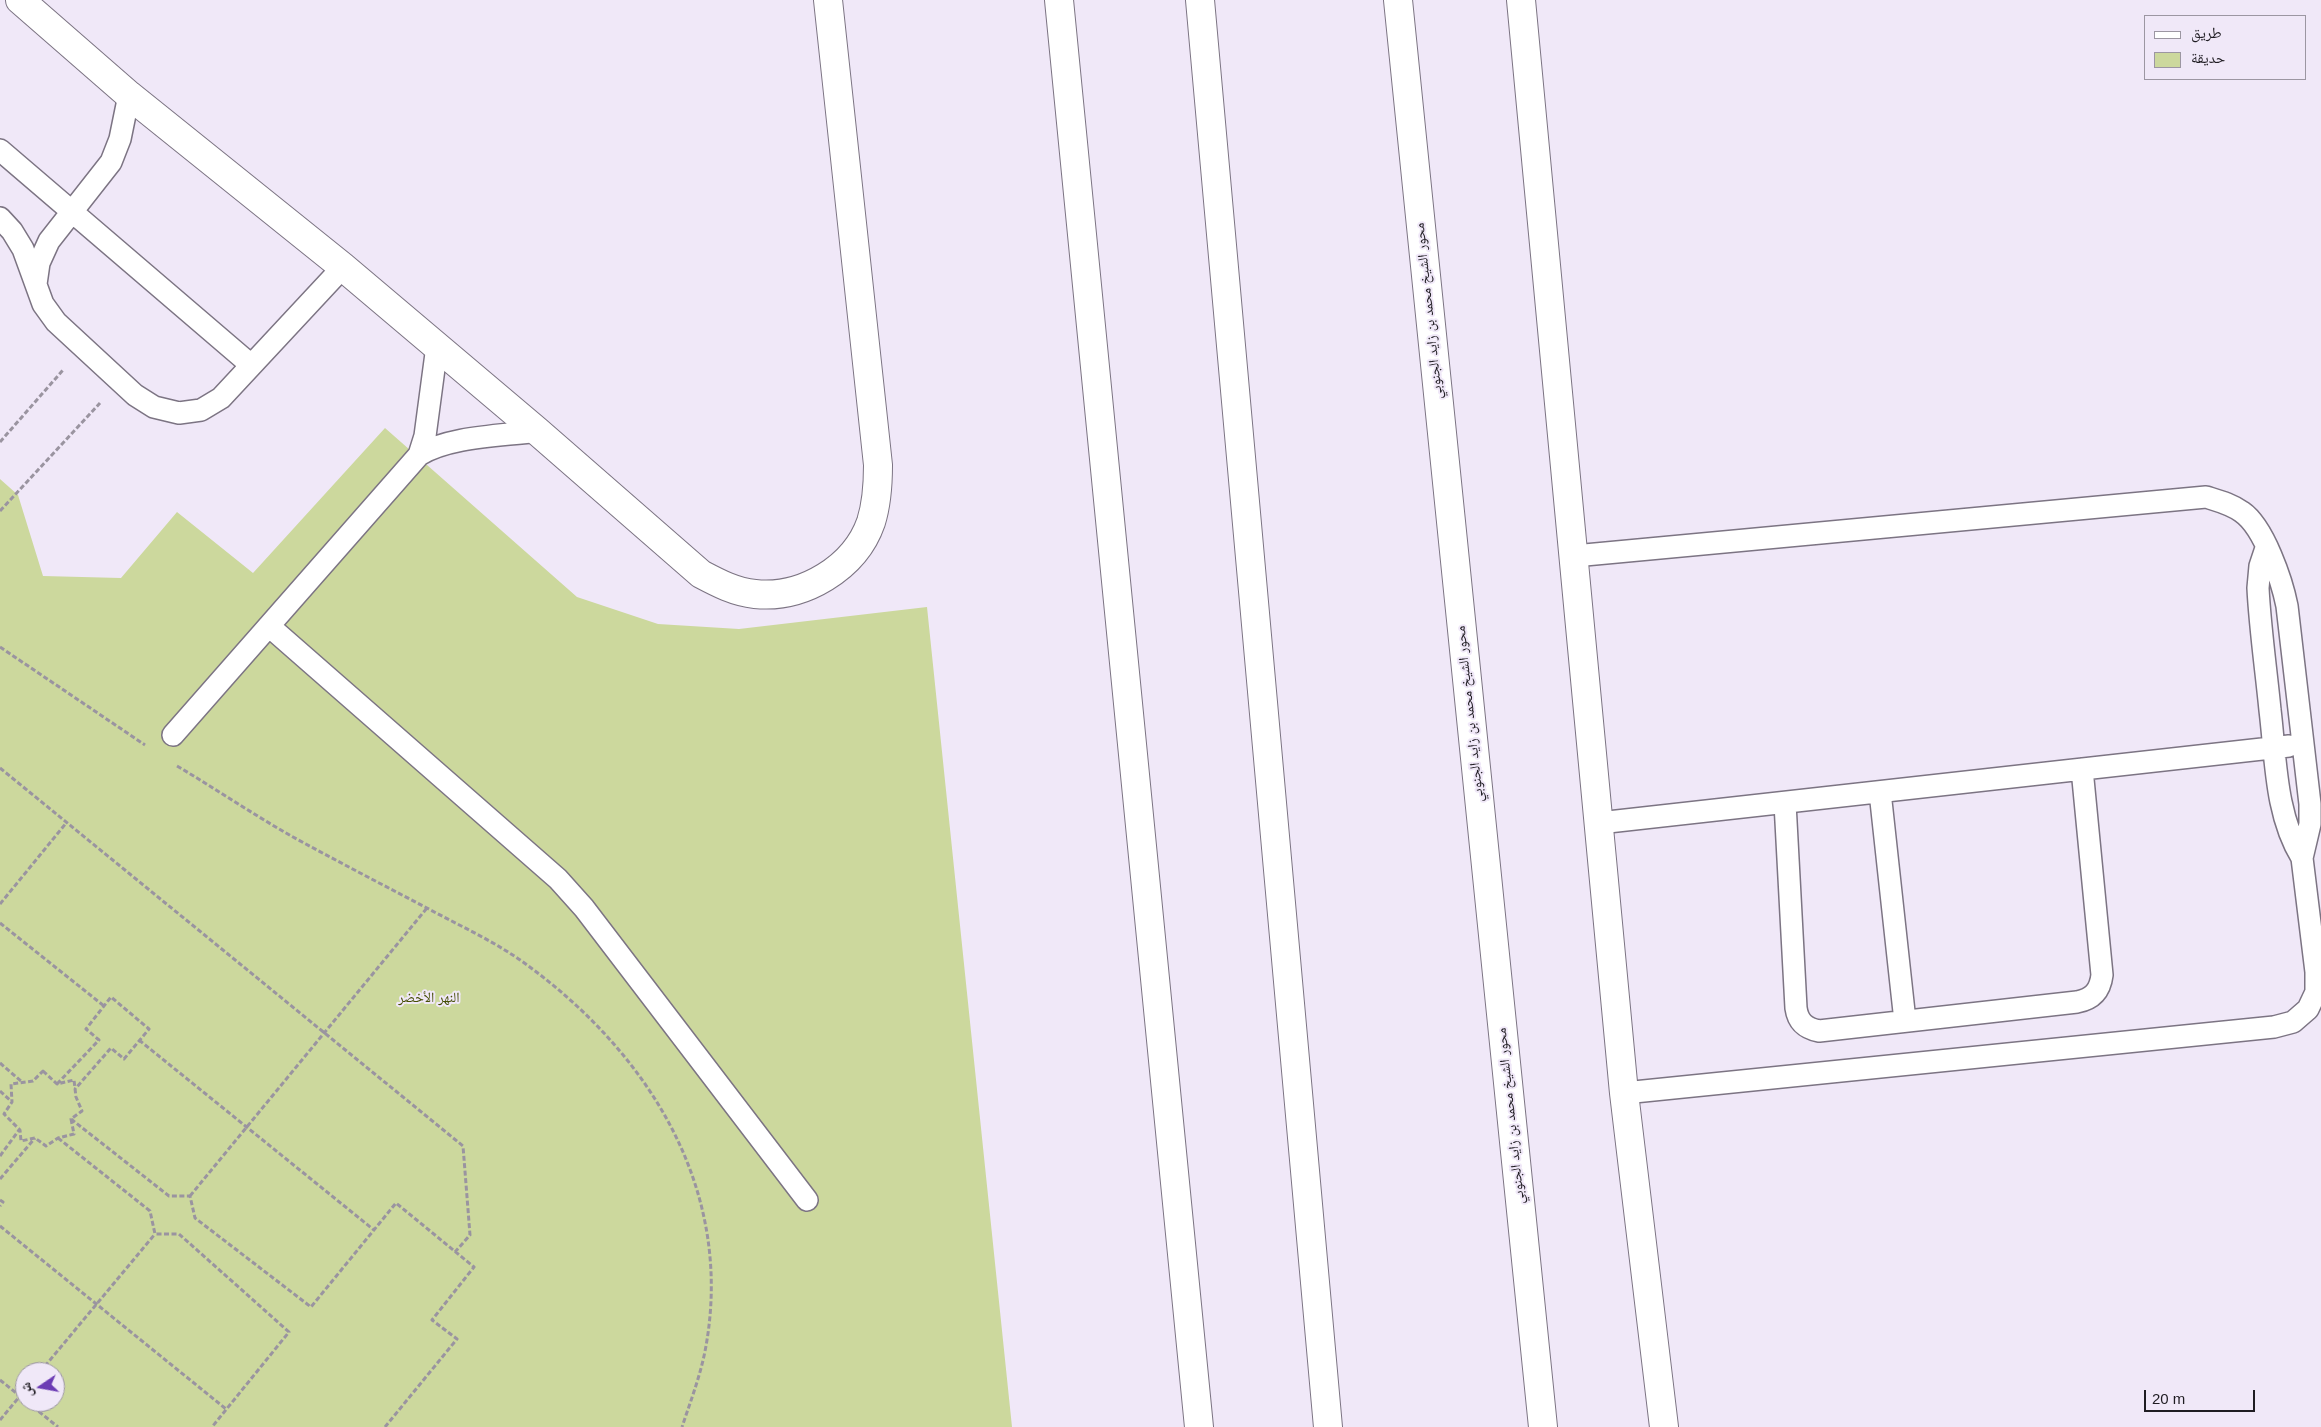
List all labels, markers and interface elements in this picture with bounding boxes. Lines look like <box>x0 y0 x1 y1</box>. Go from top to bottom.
legend <box>2144 15 2306 80</box>
text: طريق <box>2191 24 2222 41</box>
text: حديقة <box>2191 49 2225 66</box>
street label: محور الشيخ محمد بن زايد الجنوبي <box>1411 222 1447 400</box>
street label: محور الشيخ محمد بن زايد الجنوبي <box>1452 625 1488 803</box>
park label: النهر الأخضر <box>398 990 460 1006</box>
street label: محور الشيخ محمد بن زايد الجنوبي <box>1493 1027 1529 1205</box>
north arrow <box>15 1362 65 1412</box>
scale bar <box>2146 1380 2257 1412</box>
text: ش <box>17 1381 36 1399</box>
text: 20 m <box>2152 1390 2185 1407</box>

